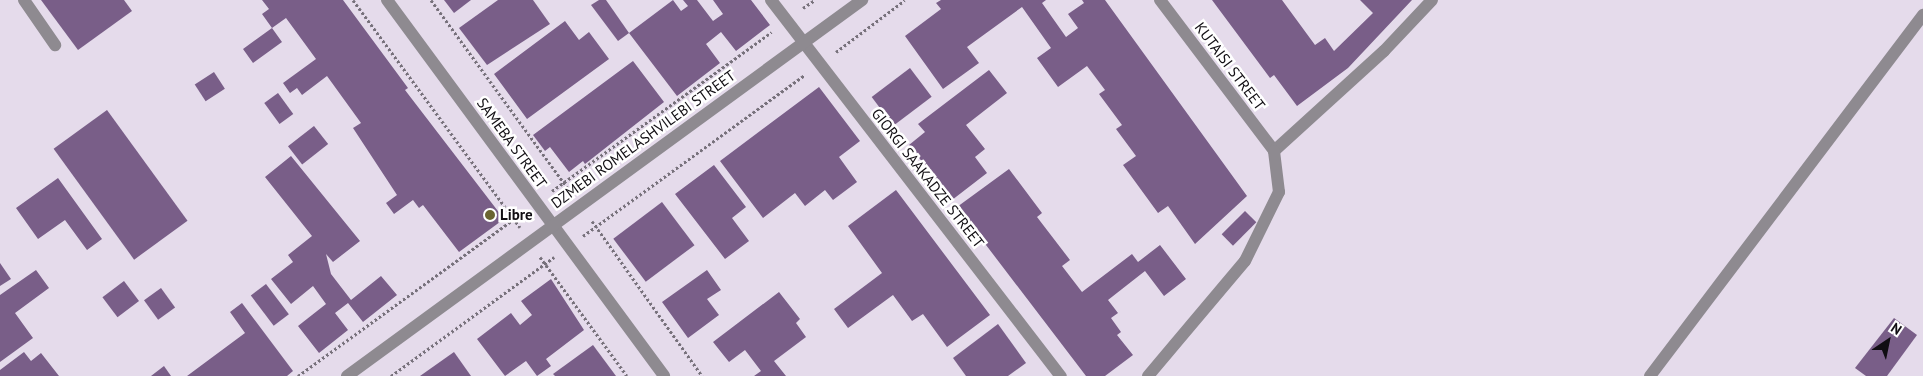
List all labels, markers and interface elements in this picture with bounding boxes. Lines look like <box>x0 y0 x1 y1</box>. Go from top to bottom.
street label: KUTAISI STREET <box>1191 19 1269 113</box>
street label: DZMEBI ROMELASHVILEBI STREET <box>547 66 739 212</box>
street label: SAMEBA STREET <box>473 94 551 192</box>
street label: GIORGI SAAKADZE STREET <box>868 105 988 251</box>
place label: Libre <box>500 206 533 224</box>
marker: Libre <box>484 209 496 221</box>
north arrow <box>1863 316 1913 366</box>
text: N <box>1888 319 1905 339</box>

